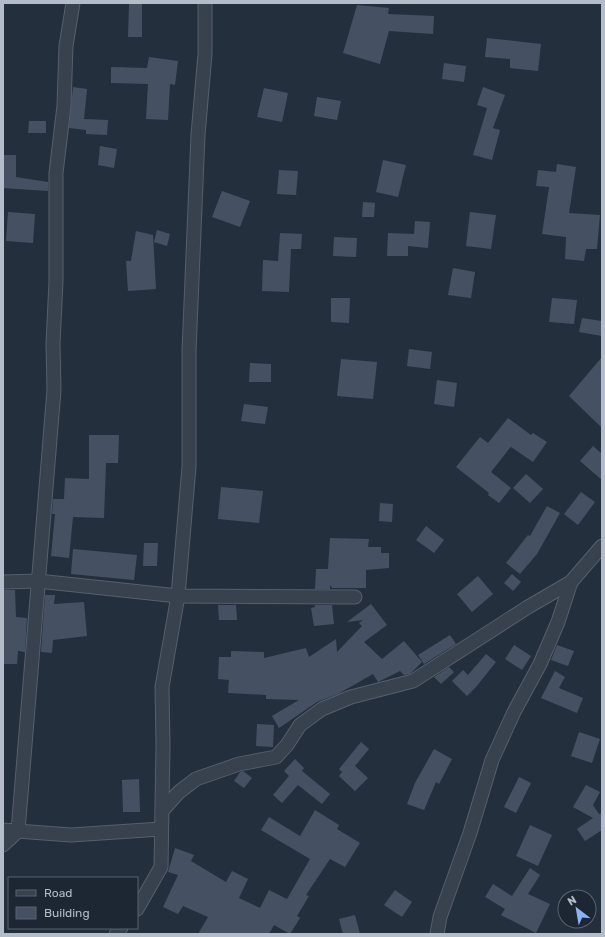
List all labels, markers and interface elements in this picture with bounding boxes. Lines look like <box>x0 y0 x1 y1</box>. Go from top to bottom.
legend <box>8 877 138 929</box>
text: Road <box>44 886 72 900</box>
north arrow <box>557 889 597 929</box>
text: N <box>565 893 579 908</box>
text: Building <box>44 906 90 920</box>

